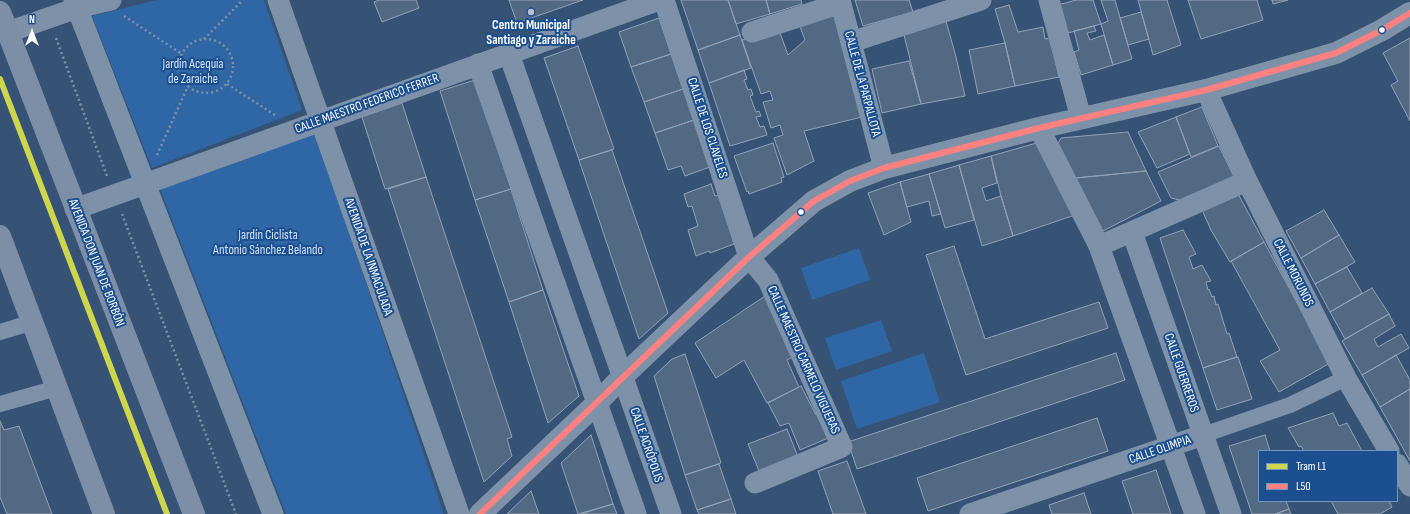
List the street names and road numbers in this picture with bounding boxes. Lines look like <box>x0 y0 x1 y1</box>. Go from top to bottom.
street label: CALLE DE LA PARPALLOTA <box>840 29 884 139</box>
street label: CALLE MAESTRO FEDERICO FERRER <box>293 71 441 137</box>
street label: CALLE DE LOS CLAVELES <box>683 76 731 180</box>
street label: AVENIDA DE LA INMACULADA <box>341 196 395 318</box>
street label: AVENIDA DON JUAN DE BORBÓN <box>65 197 127 329</box>
street label: CALLE MORUNOS <box>1269 237 1317 309</box>
street label: CALLE MAESTRO CARMELO VIGUERAS <box>763 283 843 437</box>
street label: CALLE GUERREROS <box>1160 332 1202 414</box>
street label: CALLE ACRÓPOLIS <box>626 406 666 484</box>
street label: CALLE OLIMPIA <box>1127 432 1193 468</box>

